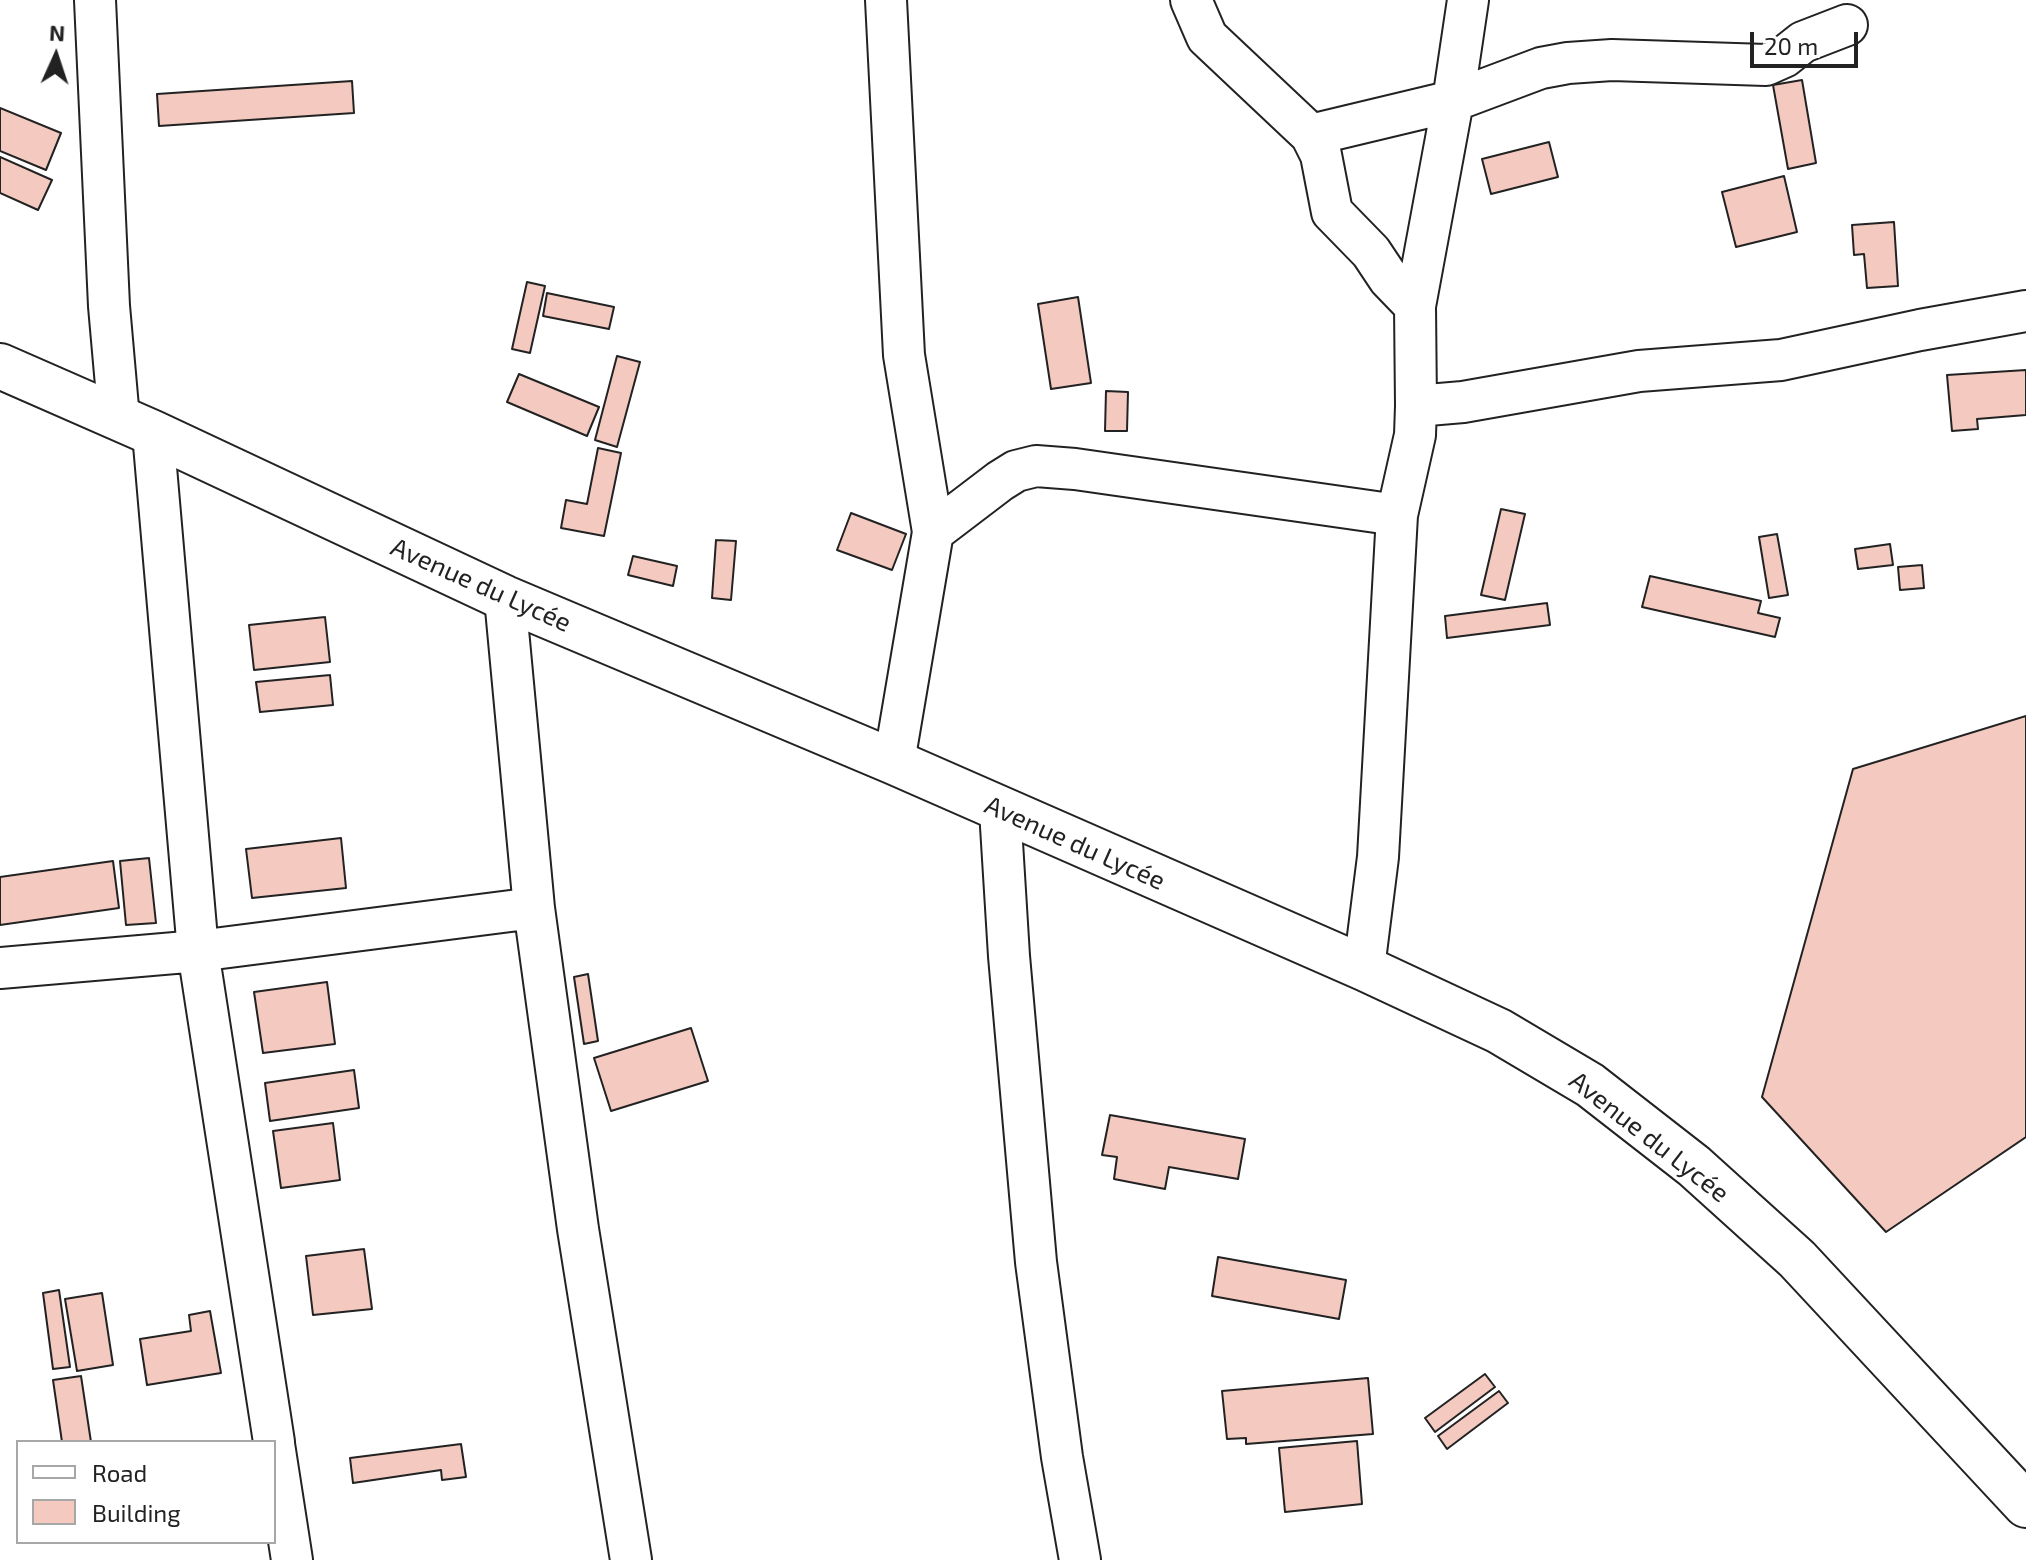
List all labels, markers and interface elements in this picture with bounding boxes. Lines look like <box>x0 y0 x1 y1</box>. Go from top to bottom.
north arrow <box>16 16 96 96</box>
scale bar <box>1754 16 1862 66</box>
text: N <box>49 19 66 45</box>
text: 20 m <box>1764 31 1818 60</box>
street label: Avenue du Lycée <box>386 531 576 639</box>
street label: Avenue du Lycée <box>980 789 1170 897</box>
street label: Avenue du Lycée <box>1563 1065 1735 1209</box>
legend <box>16 1440 276 1544</box>
text: Road <box>92 1458 147 1487</box>
text: Building <box>92 1498 181 1527</box>

